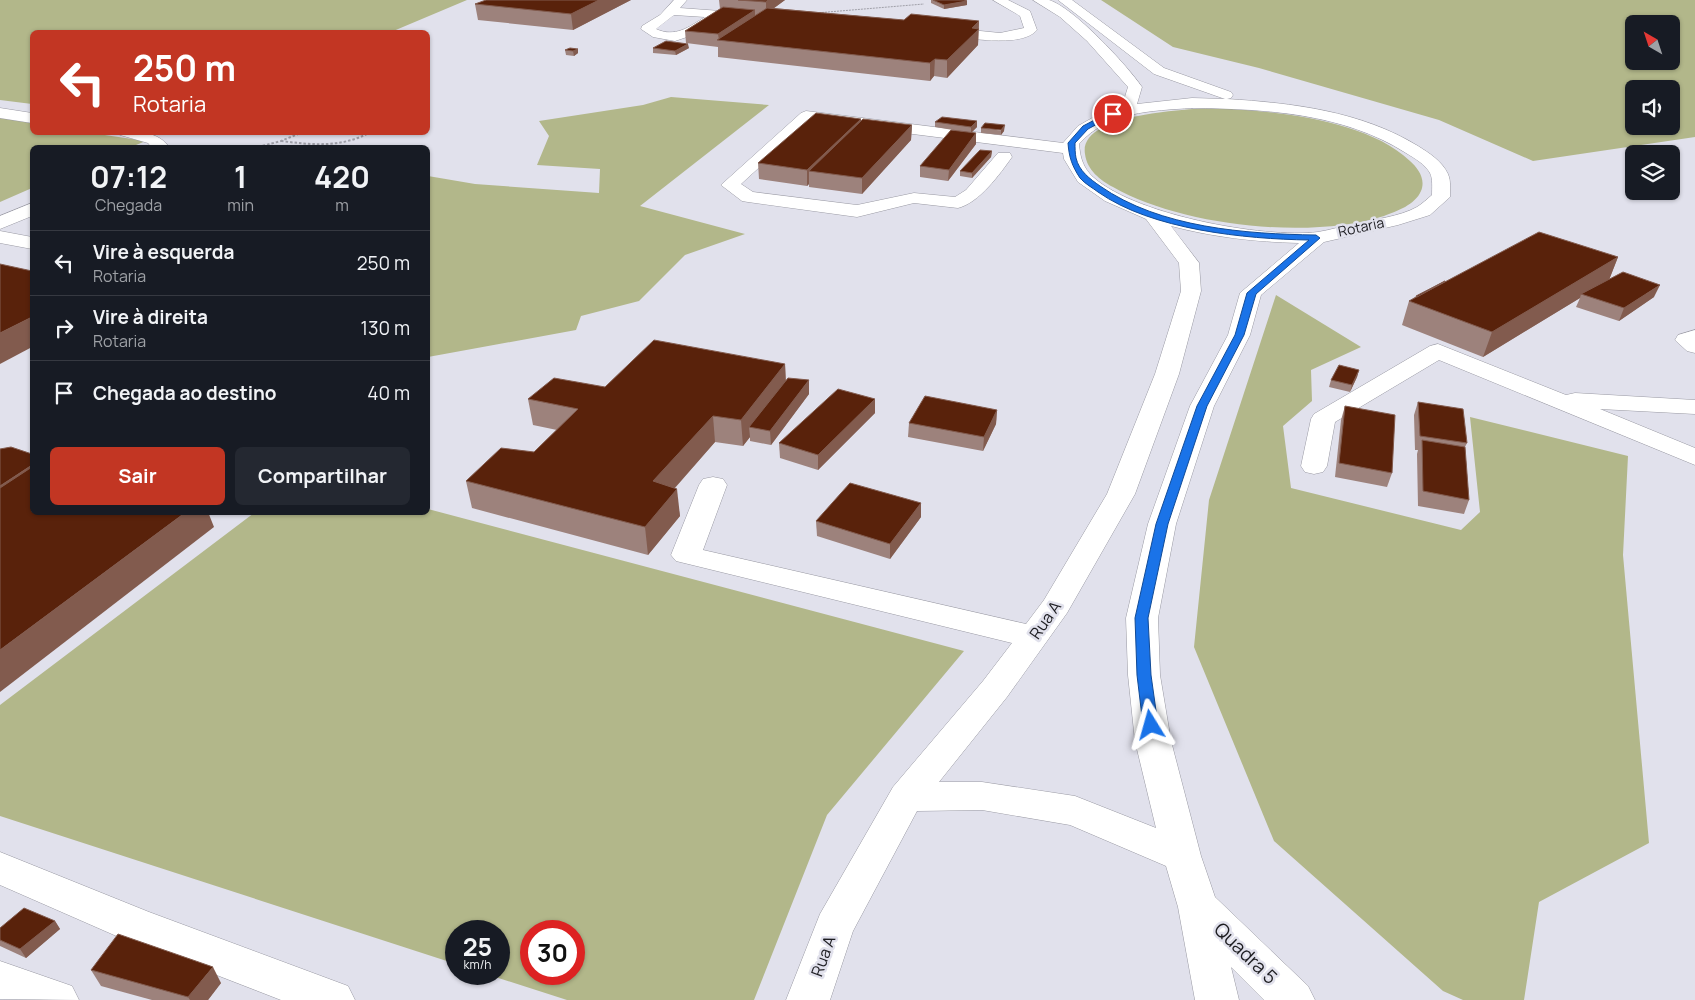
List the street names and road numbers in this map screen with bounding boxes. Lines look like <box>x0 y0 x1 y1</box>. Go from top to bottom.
street label: Rotaria <box>1336 212 1386 241</box>
street label: Rua A <box>1024 597 1066 643</box>
street label: Quadra 5 <box>1209 916 1283 990</box>
street label: Rua A <box>806 933 840 979</box>

